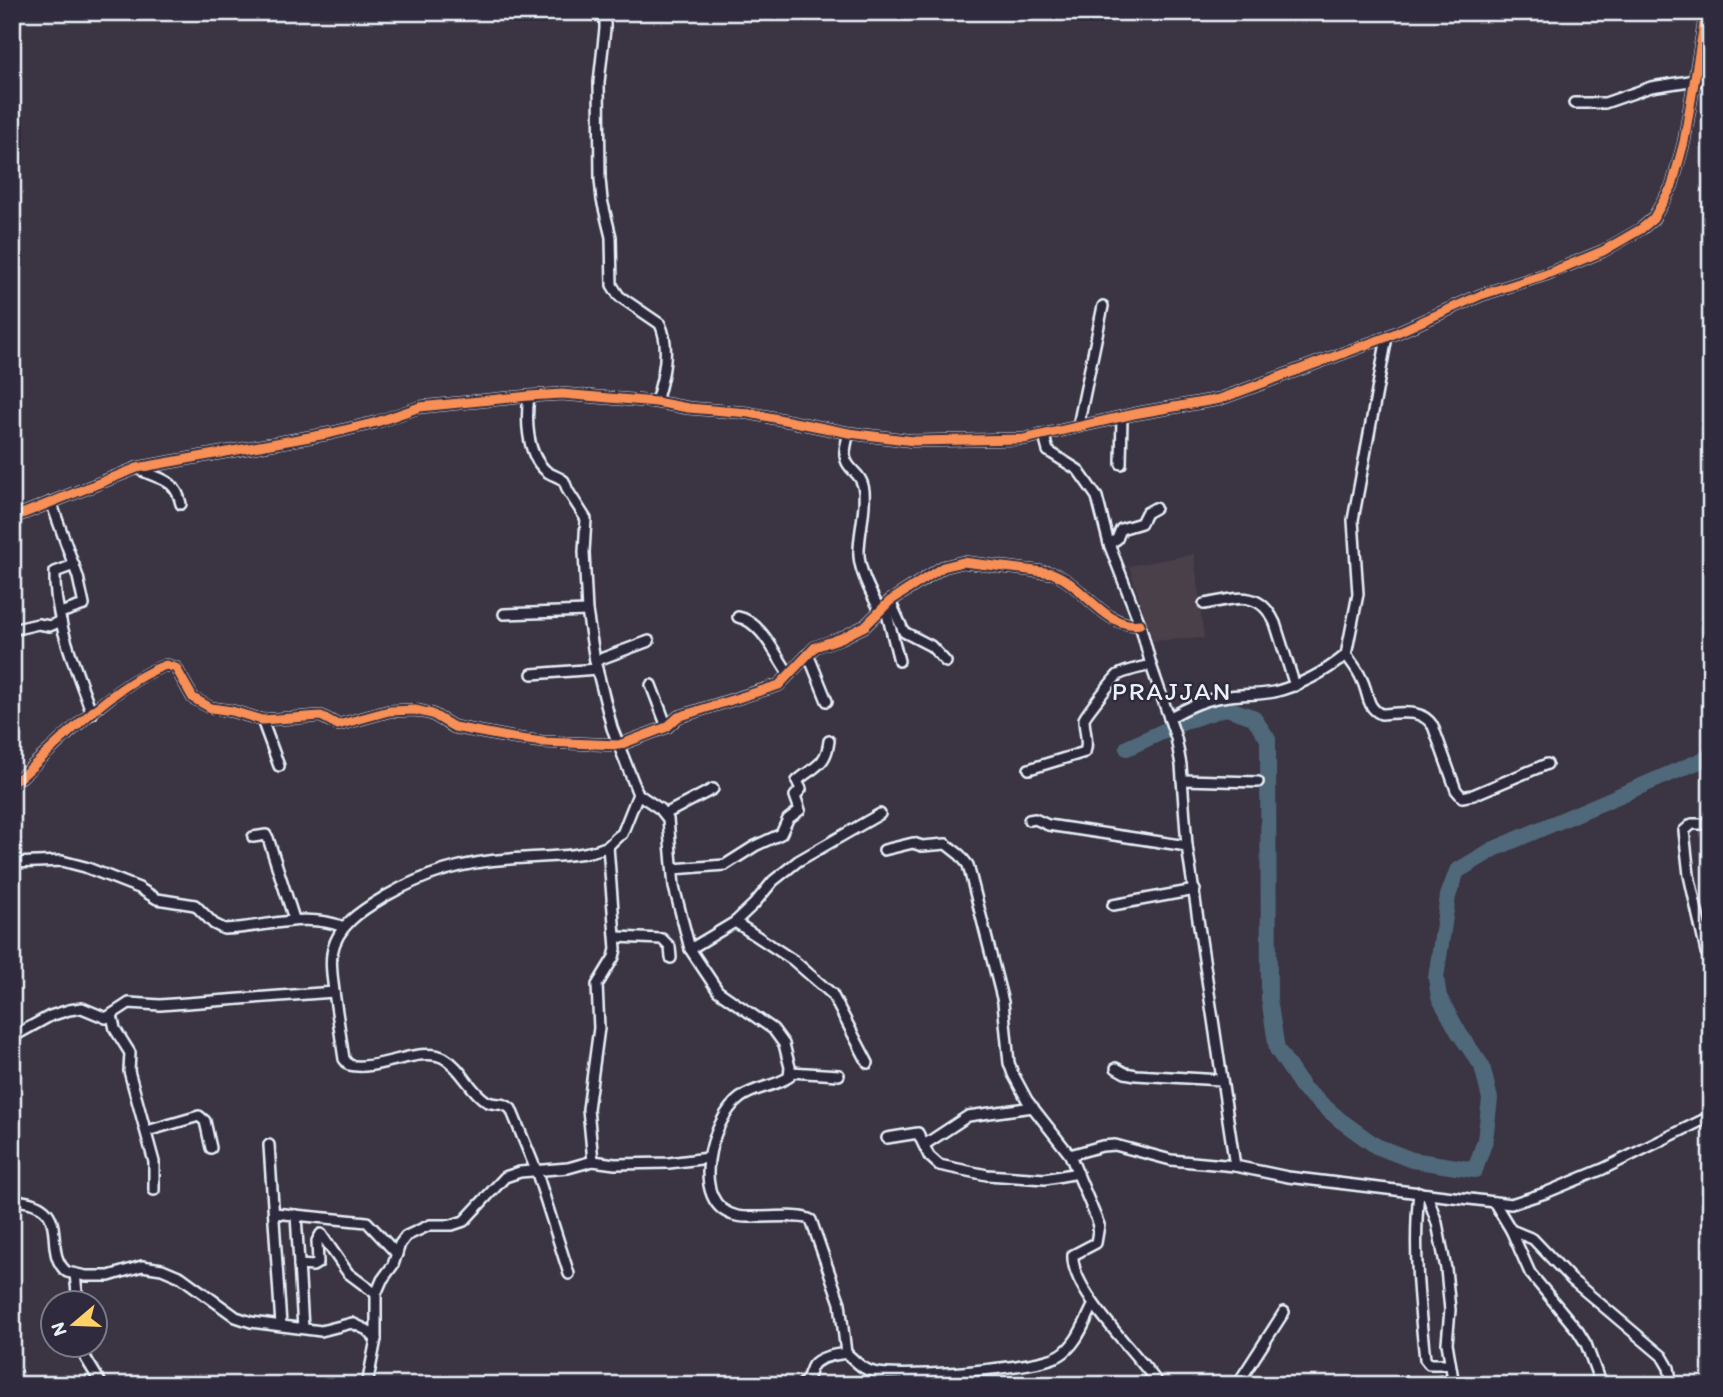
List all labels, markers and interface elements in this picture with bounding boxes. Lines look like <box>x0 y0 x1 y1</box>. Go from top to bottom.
district label: PRAJJAN <box>1112 675 1232 707</box>
north arrow <box>38 1288 108 1358</box>
text: N <box>45 1320 71 1339</box>

